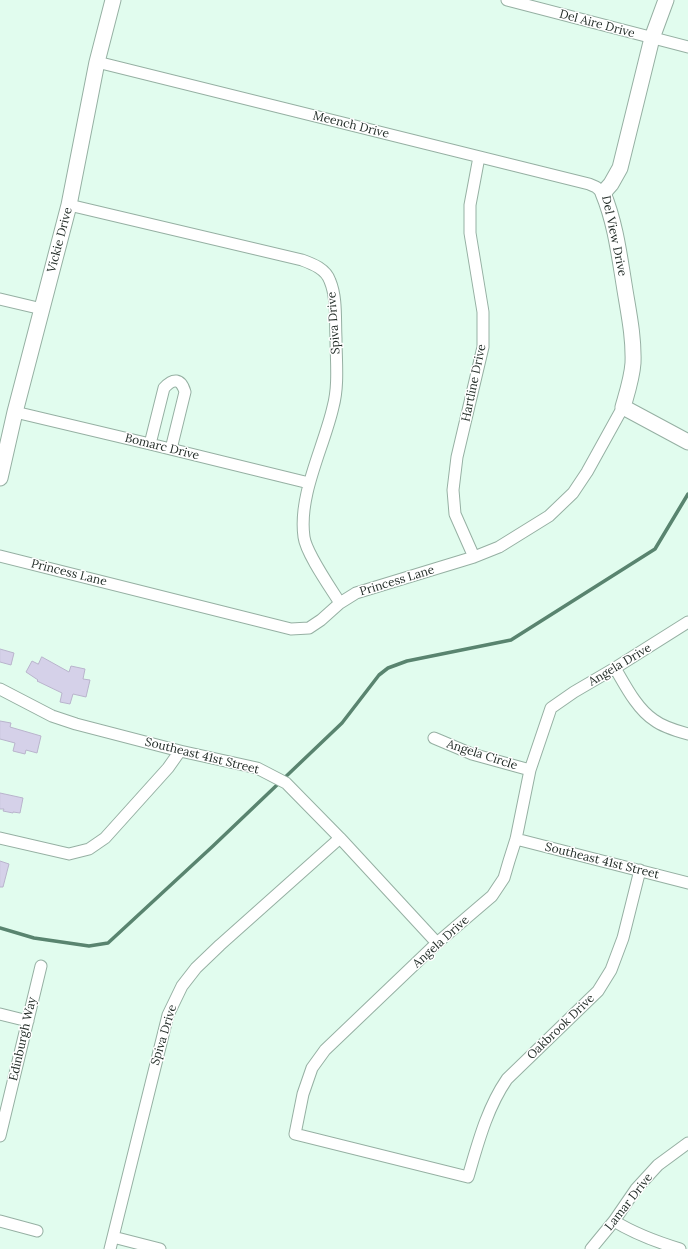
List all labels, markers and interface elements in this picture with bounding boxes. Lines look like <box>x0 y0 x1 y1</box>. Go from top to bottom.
street label: Del Aire Drive <box>558 7 636 41</box>
street label: Meench Drive <box>311 109 391 141</box>
street label: Del View Drive <box>598 194 630 278</box>
street label: Vickie Drive <box>44 206 76 274</box>
street label: Spiva Drive <box>325 291 343 355</box>
street label: Hartline Drive <box>459 343 489 423</box>
street label: Bomarc Drive <box>123 431 201 463</box>
street label: Princess Lane <box>30 557 108 589</box>
street label: Princess Lane <box>358 563 436 599</box>
street label: Angela Drive <box>586 641 654 689</box>
street label: Southeast 41st Street <box>143 735 261 777</box>
street label: Angela Circle <box>445 737 519 773</box>
street label: Southeast 41st Street <box>543 840 661 882</box>
street label: Angela Drive <box>410 913 472 971</box>
street label: Oakbrook Drive <box>524 991 598 1063</box>
street label: Edinburgh Way <box>6 996 40 1082</box>
street label: Spiva Drive <box>148 1003 180 1067</box>
street label: Lamar Drive <box>602 1171 656 1233</box>

